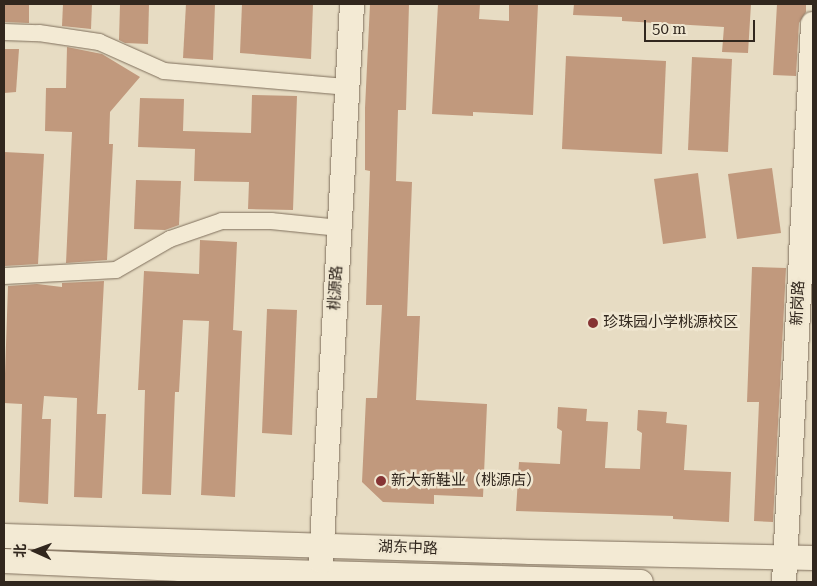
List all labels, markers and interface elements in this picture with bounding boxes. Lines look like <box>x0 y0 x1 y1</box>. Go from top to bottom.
scale bar <box>647 10 758 42</box>
text: 50 m <box>652 20 686 38</box>
street label: 桃源路 <box>326 265 346 311</box>
street label: 新岗路 <box>788 280 808 326</box>
place label: 珍珠园小学桃源校区 <box>603 314 738 332</box>
marker: 珍珠园小学桃源校区 <box>587 317 599 329</box>
place label: 新大新鞋业（桃源店） <box>391 472 541 490</box>
marker: 新大新鞋业（桃源店） <box>375 475 387 487</box>
north arrow <box>10 526 60 576</box>
street label: 湖东中路 <box>378 538 438 558</box>
text: 北 <box>12 543 28 558</box>

